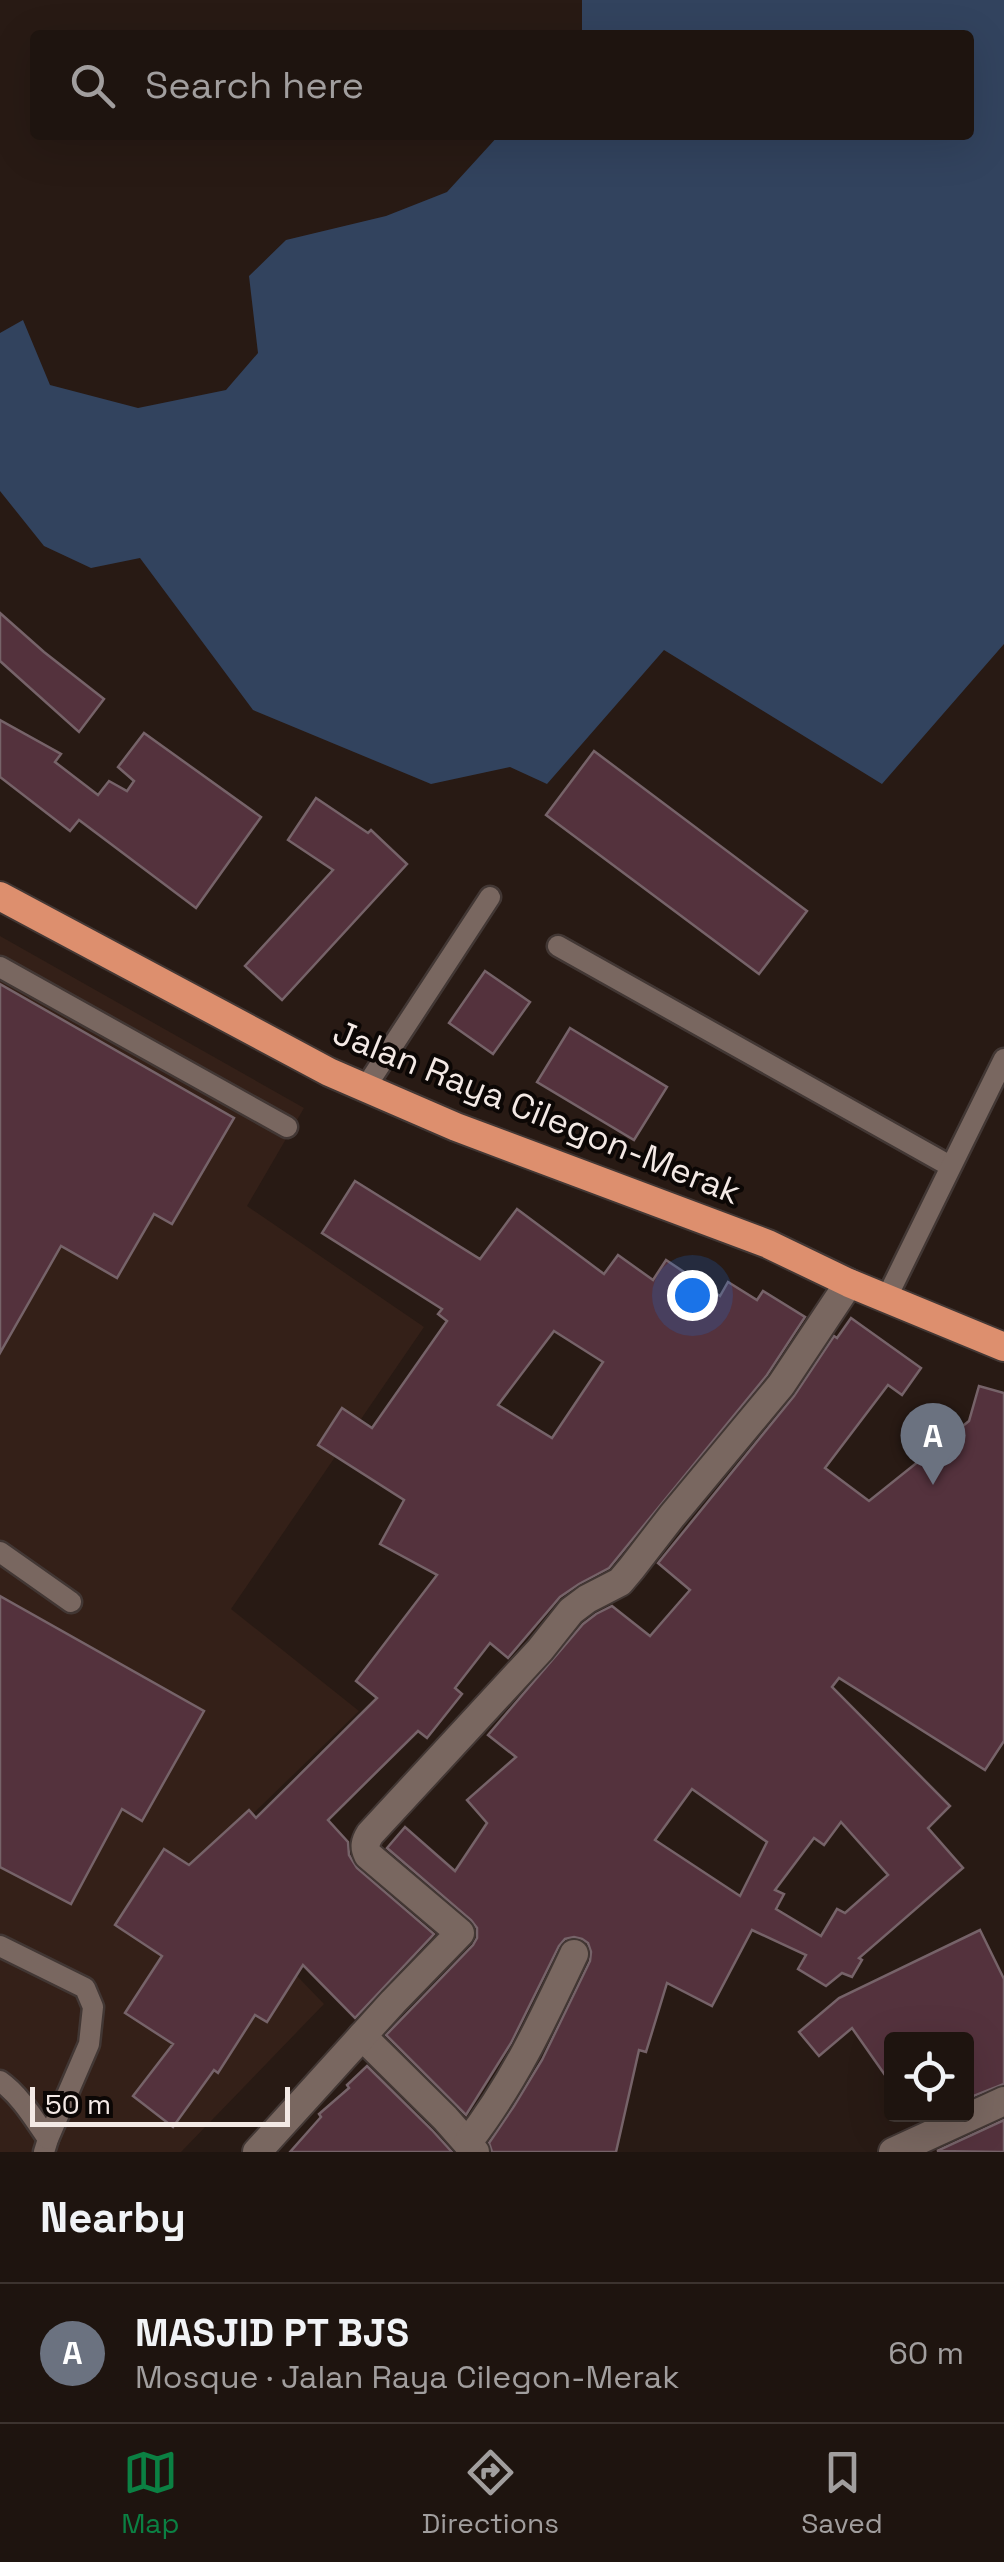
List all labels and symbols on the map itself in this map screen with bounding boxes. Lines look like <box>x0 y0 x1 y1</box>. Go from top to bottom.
street label: Jalan Raya Cilegon-Merak <box>327 1010 747 1214</box>
your location <box>667 1270 718 1321</box>
pin: A <box>900 1402 966 1485</box>
scale bar <box>30 2082 290 2126</box>

